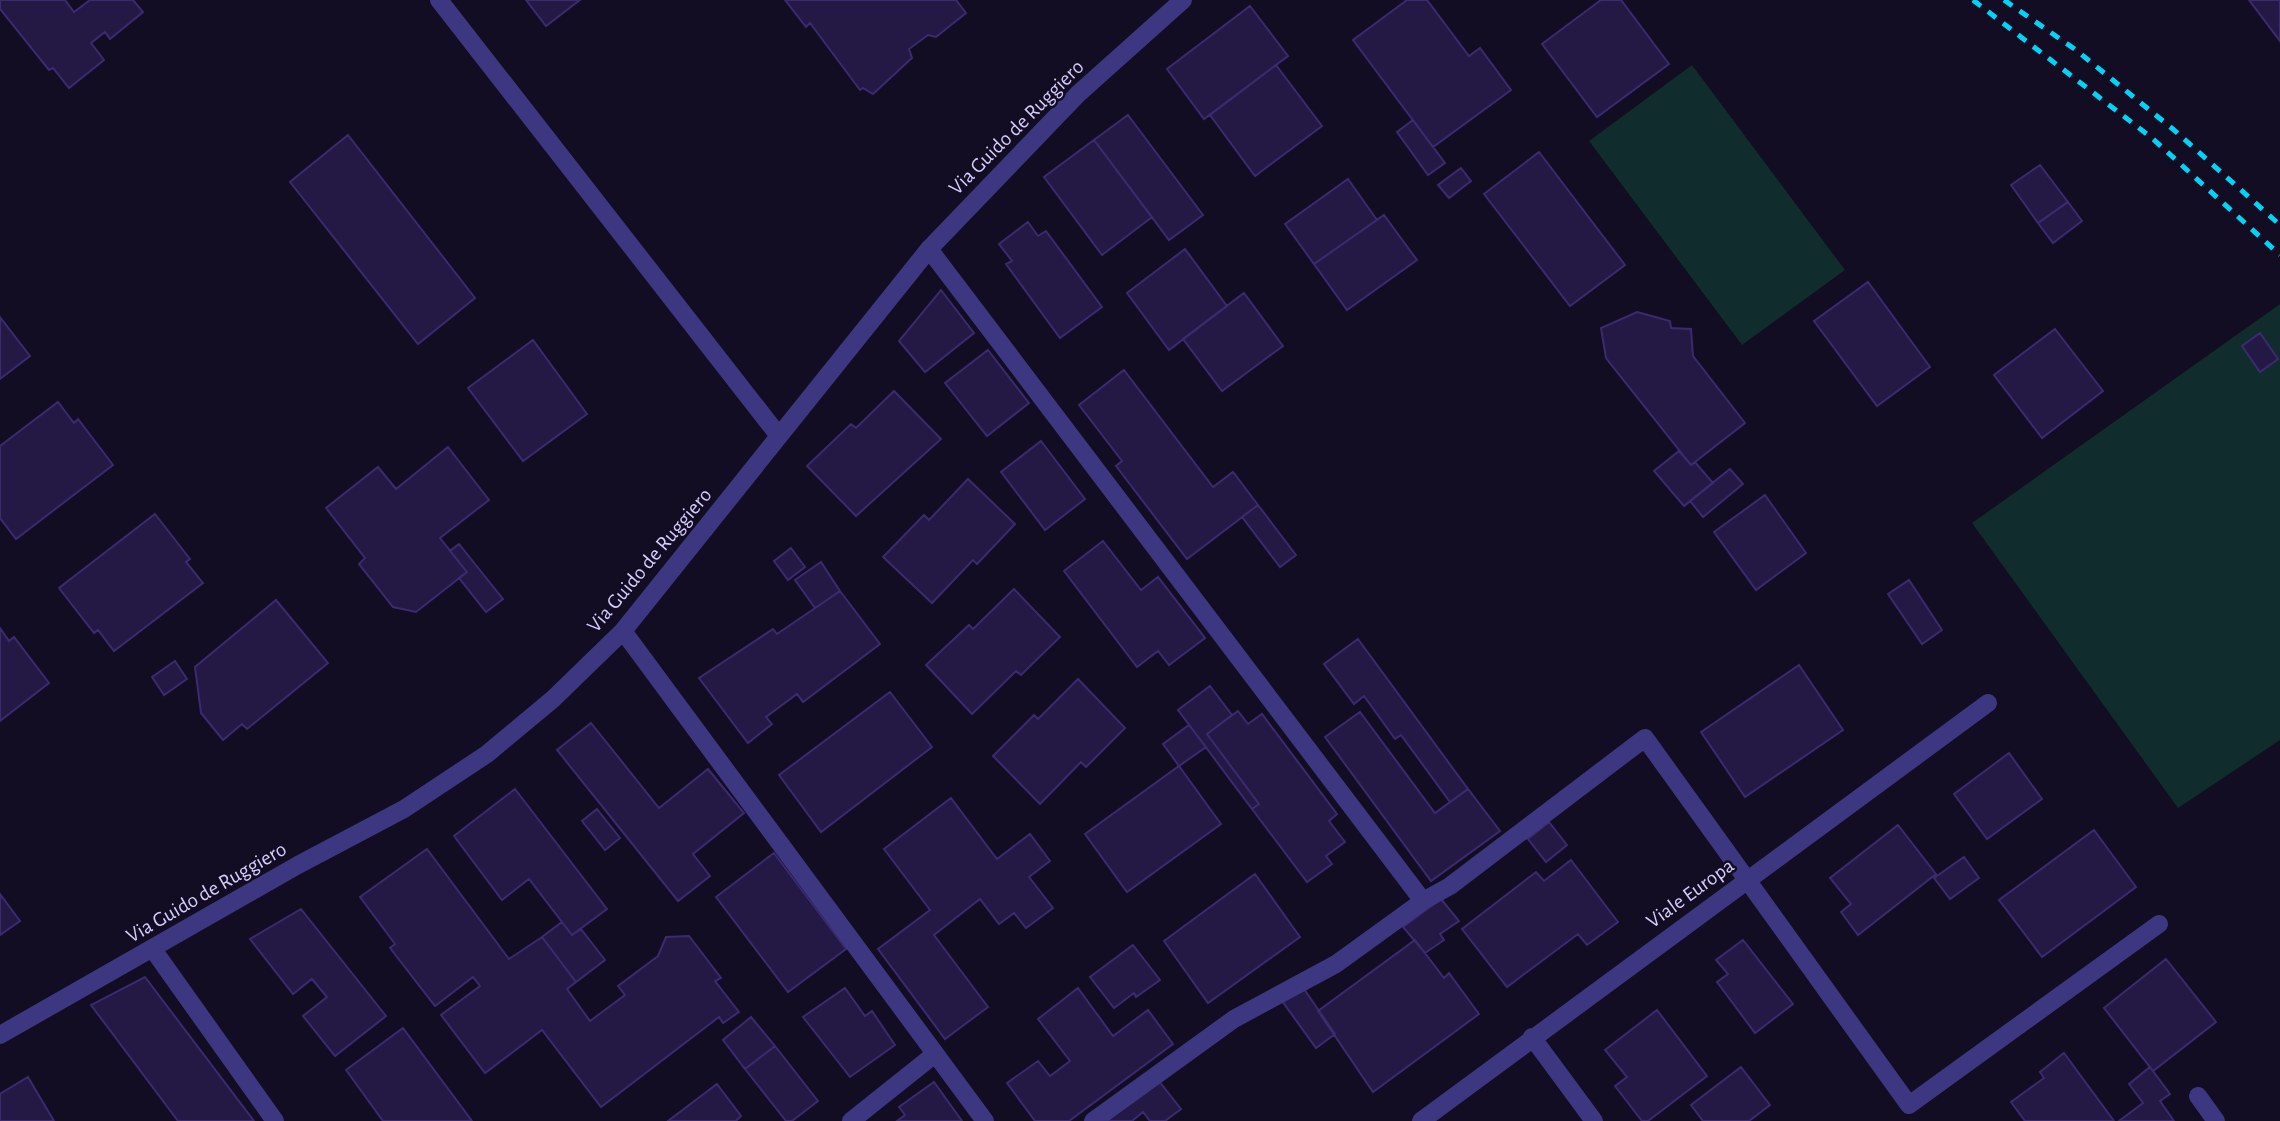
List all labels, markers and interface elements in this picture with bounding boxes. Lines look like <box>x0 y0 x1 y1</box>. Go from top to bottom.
street label: Via Guido de Ruggiero <box>945 56 1088 199</box>
street label: Via Guido de Ruggiero <box>583 484 716 636</box>
street label: Via Guido de Ruggiero <box>123 838 290 947</box>
street label: Viale Europa <box>1643 855 1738 932</box>

